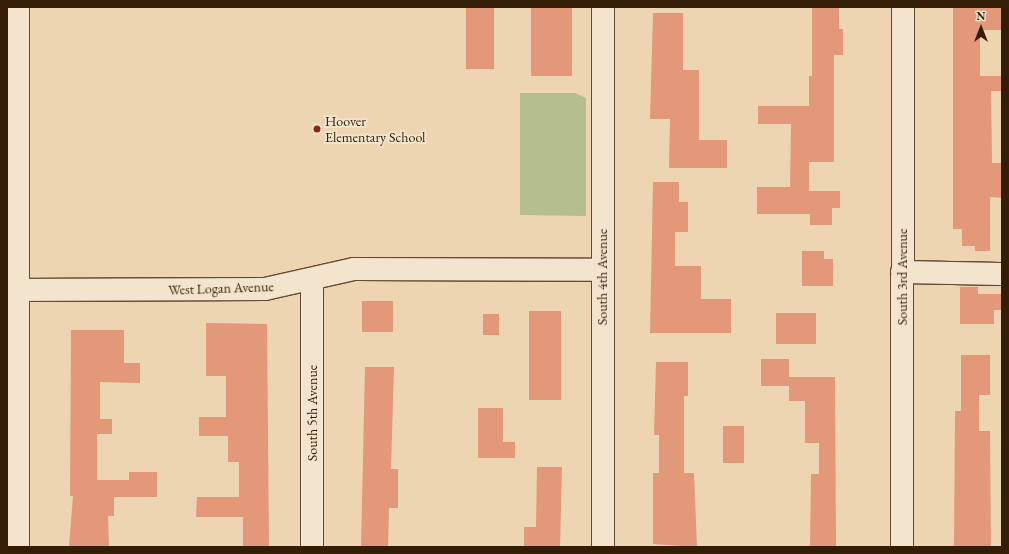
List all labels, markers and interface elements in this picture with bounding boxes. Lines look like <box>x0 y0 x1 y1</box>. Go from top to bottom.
north arrow <box>961 8 1001 48</box>
text: N <box>977 9 985 23</box>
place label: Hoover Elementary School <box>325 113 425 146</box>
marker: Hoover Elementary School <box>312 124 322 134</box>
street label: South 4th Avenue <box>594 229 610 325</box>
street label: South 3rd Avenue <box>894 229 910 325</box>
street label: West Logan Avenue <box>168 278 274 298</box>
street label: South 5th Avenue <box>304 365 320 461</box>

